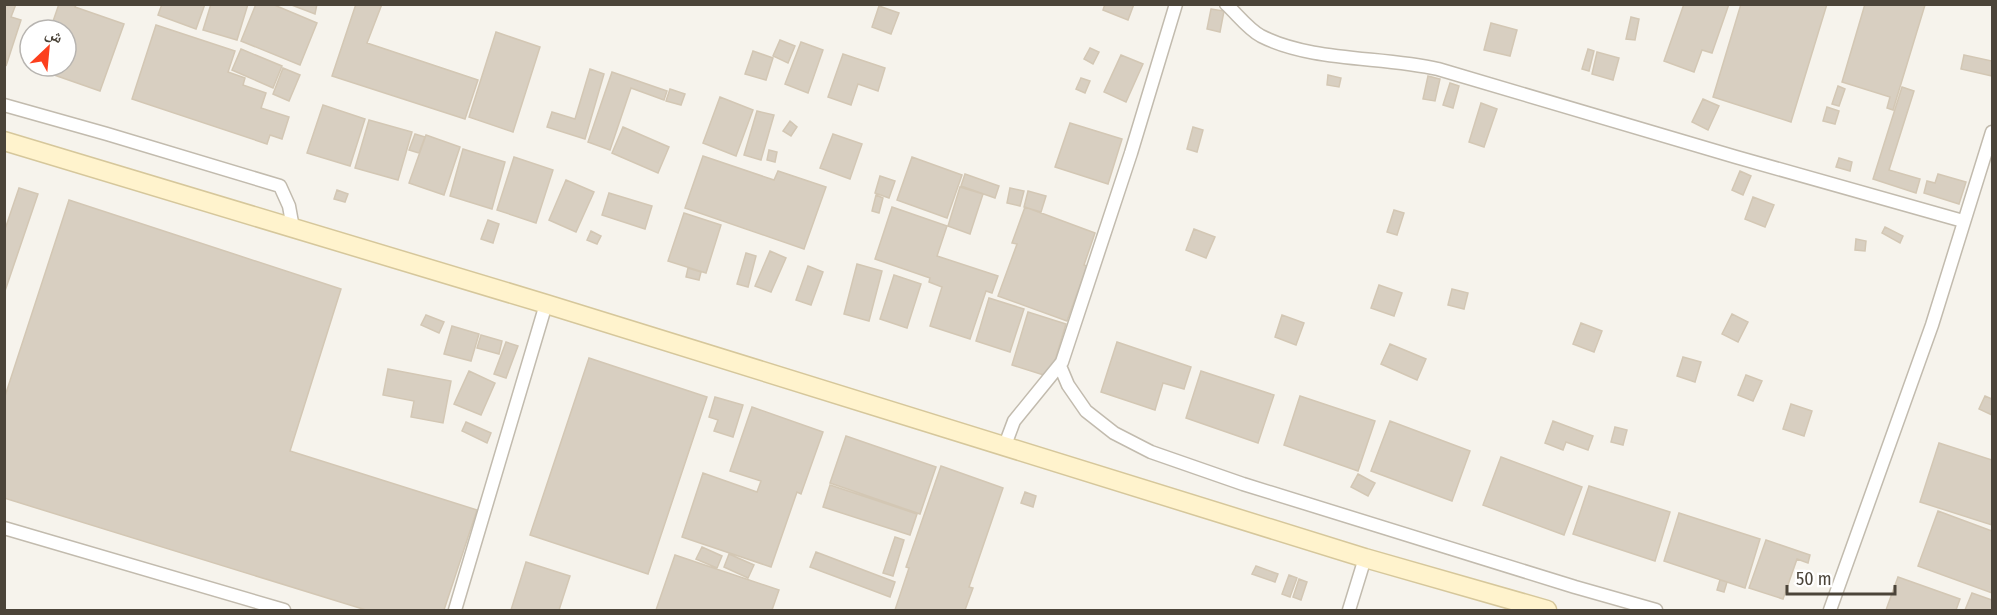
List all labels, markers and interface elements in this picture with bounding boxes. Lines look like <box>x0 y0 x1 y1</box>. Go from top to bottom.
north arrow <box>18 18 78 78</box>
text: ش <box>43 23 66 47</box>
scale bar <box>1787 558 1895 596</box>
text: 50 m <box>1796 568 1832 590</box>

